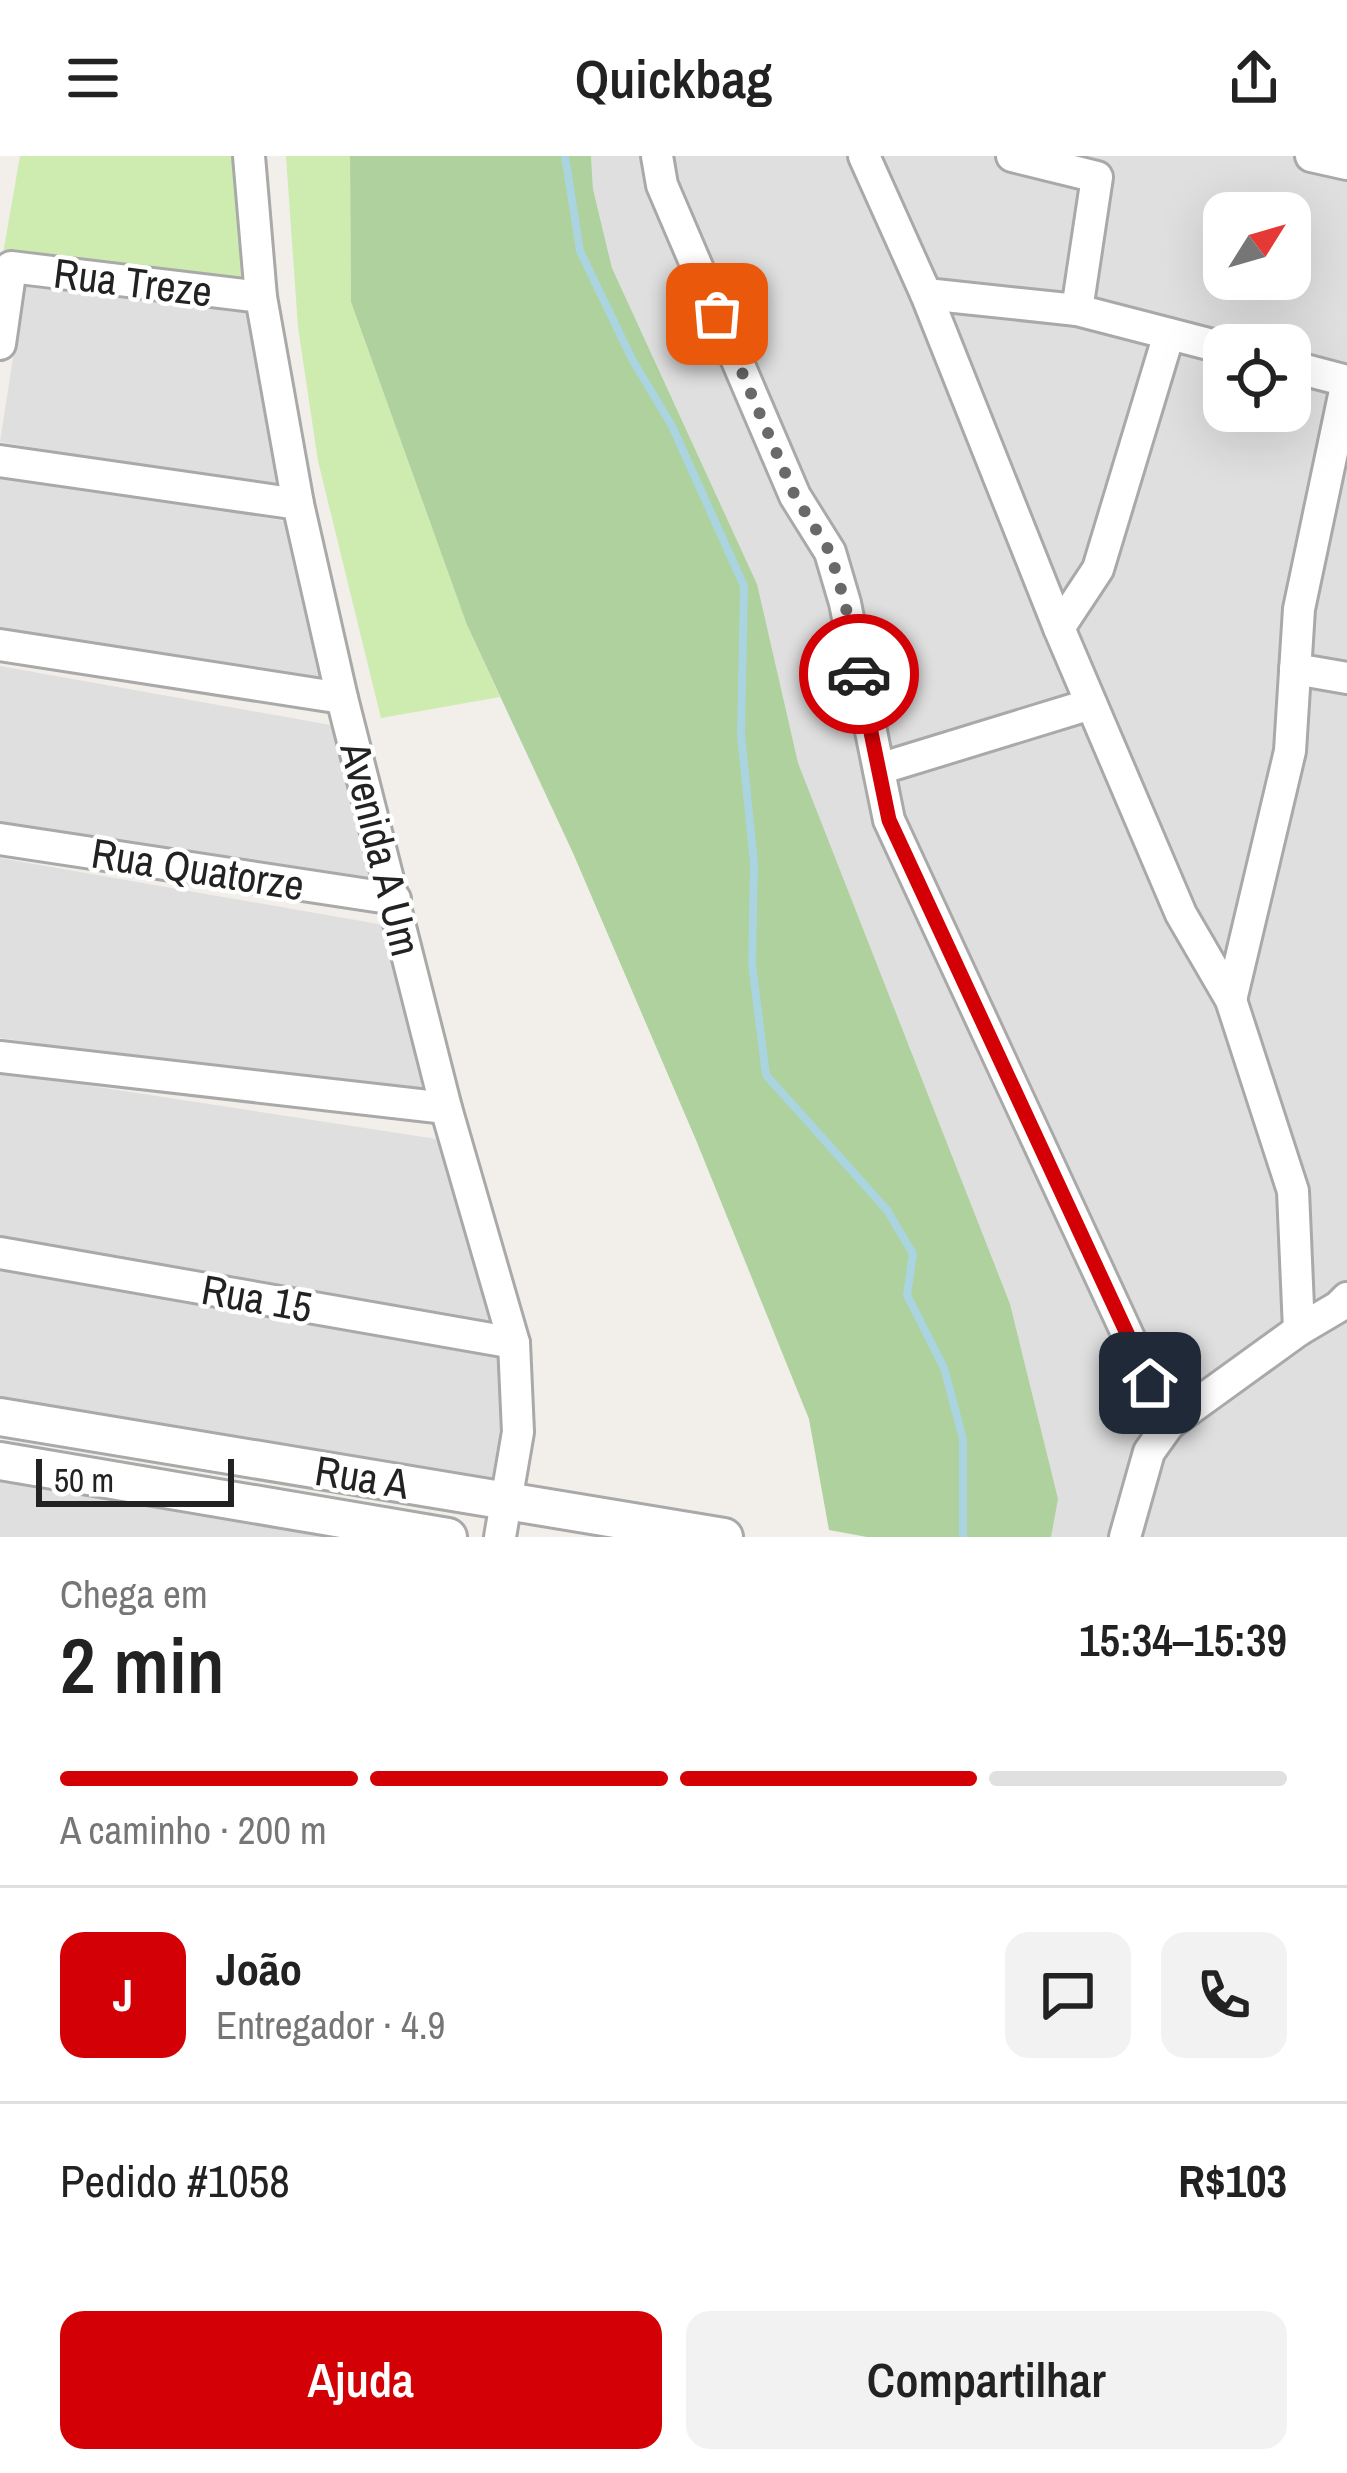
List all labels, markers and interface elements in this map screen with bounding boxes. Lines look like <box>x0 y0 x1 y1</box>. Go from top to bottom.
text: Quickbag <box>575 42 772 115</box>
icon: menu <box>60 45 126 111</box>
icon: share <box>1221 45 1287 111</box>
north arrow <box>1203 192 1311 300</box>
map controls <box>1203 192 1311 432</box>
street label: Rua Treze <box>51 245 215 319</box>
pin <box>666 263 768 365</box>
icon: bag <box>684 281 750 347</box>
button: locate <box>1203 324 1311 432</box>
courier <box>799 614 919 734</box>
icon: car <box>826 641 892 707</box>
street label: Avenida A Um <box>327 736 434 961</box>
street label: Rua Quatorze <box>88 825 308 913</box>
street label: Rua 15 <box>197 1261 317 1335</box>
pin <box>1099 1332 1201 1434</box>
icon: home <box>1117 1350 1183 1416</box>
street label: Rua A <box>311 1442 414 1512</box>
scale bar <box>36 1453 234 1506</box>
text: 50 m <box>54 1458 114 1502</box>
text: Chega em <box>60 1568 208 1620</box>
text: 15:34–15:39 <box>1079 1609 1287 1670</box>
text: 2 min <box>60 1612 225 1717</box>
text: A caminho · 200 m <box>60 1804 327 1856</box>
button: chat <box>1005 1932 1131 2058</box>
button: phone <box>1161 1932 1287 2058</box>
text: João <box>216 1938 302 1999</box>
text: J <box>113 1964 133 2025</box>
text: Entregador · 4.9 <box>216 1999 445 2051</box>
text: Pedido #1058 <box>60 2150 290 2211</box>
text: R$103 <box>1178 2150 1287 2211</box>
button: Ajuda <box>60 2311 662 2449</box>
button: Compartilhar <box>686 2311 1287 2449</box>

